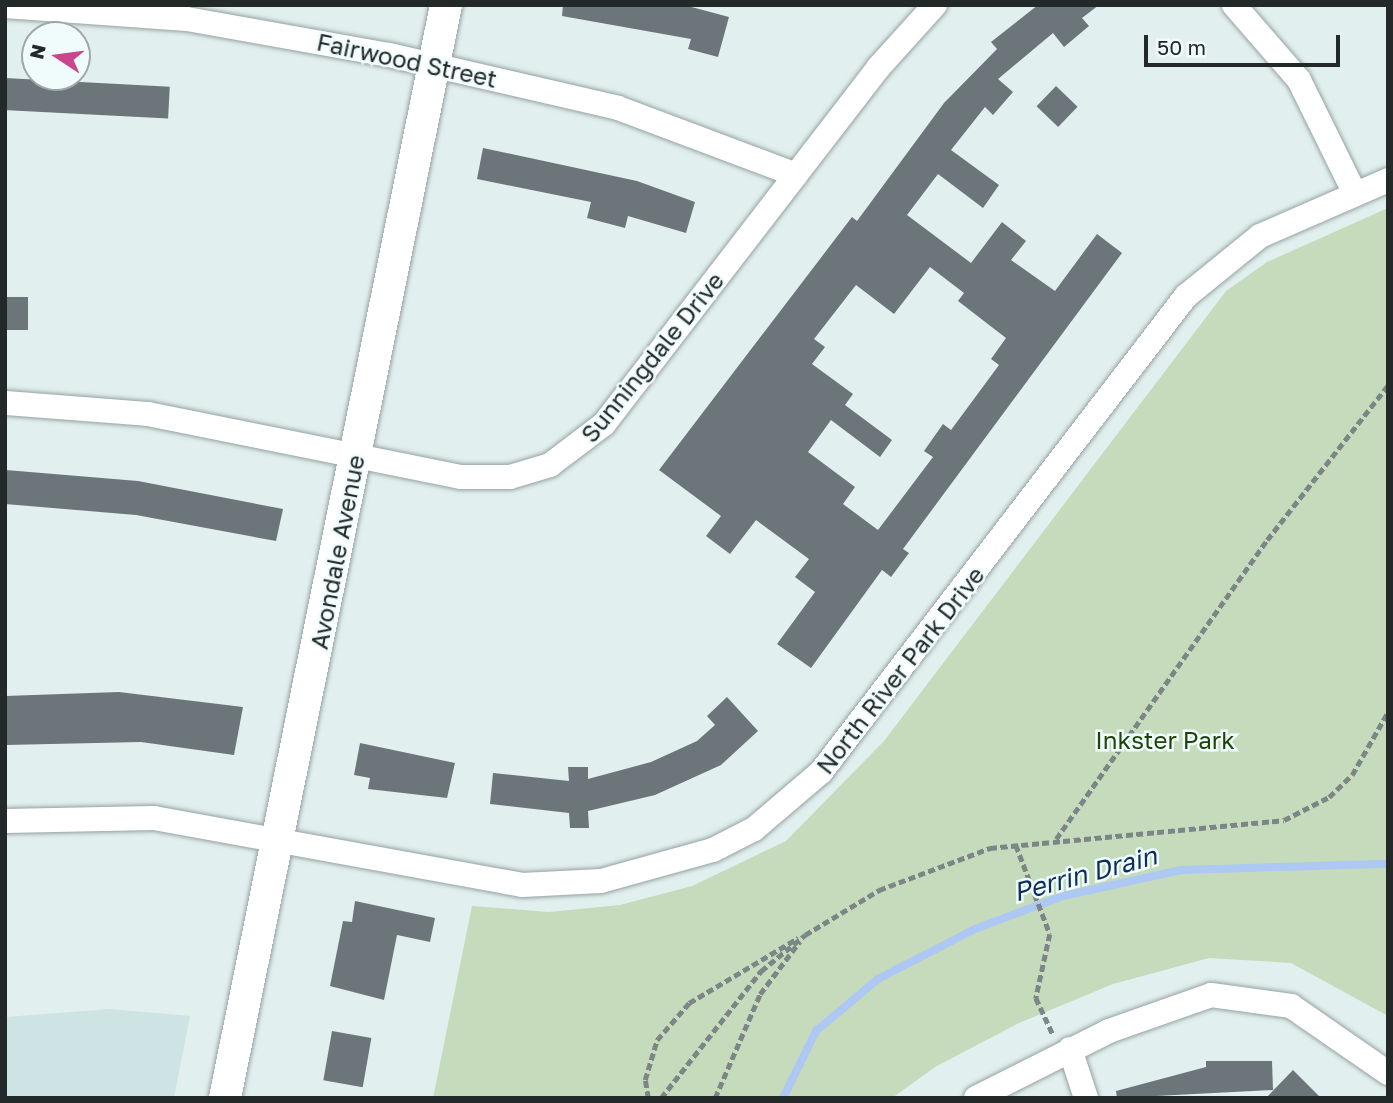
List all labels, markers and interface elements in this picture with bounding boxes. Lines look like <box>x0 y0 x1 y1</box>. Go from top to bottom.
north arrow <box>21 21 91 91</box>
scale bar <box>1148 21 1344 65</box>
street label: Fairwood Street <box>314 27 500 93</box>
text: 50 m <box>1157 34 1206 60</box>
text: N <box>24 42 50 61</box>
street label: Sunningdale Drive <box>575 266 729 448</box>
street label: Avondale Avenue <box>304 452 370 652</box>
street label: North River Park Drive <box>810 561 990 779</box>
park label: Inkster Park <box>1095 726 1235 754</box>
water label: Perrin Drain <box>1010 840 1160 908</box>

